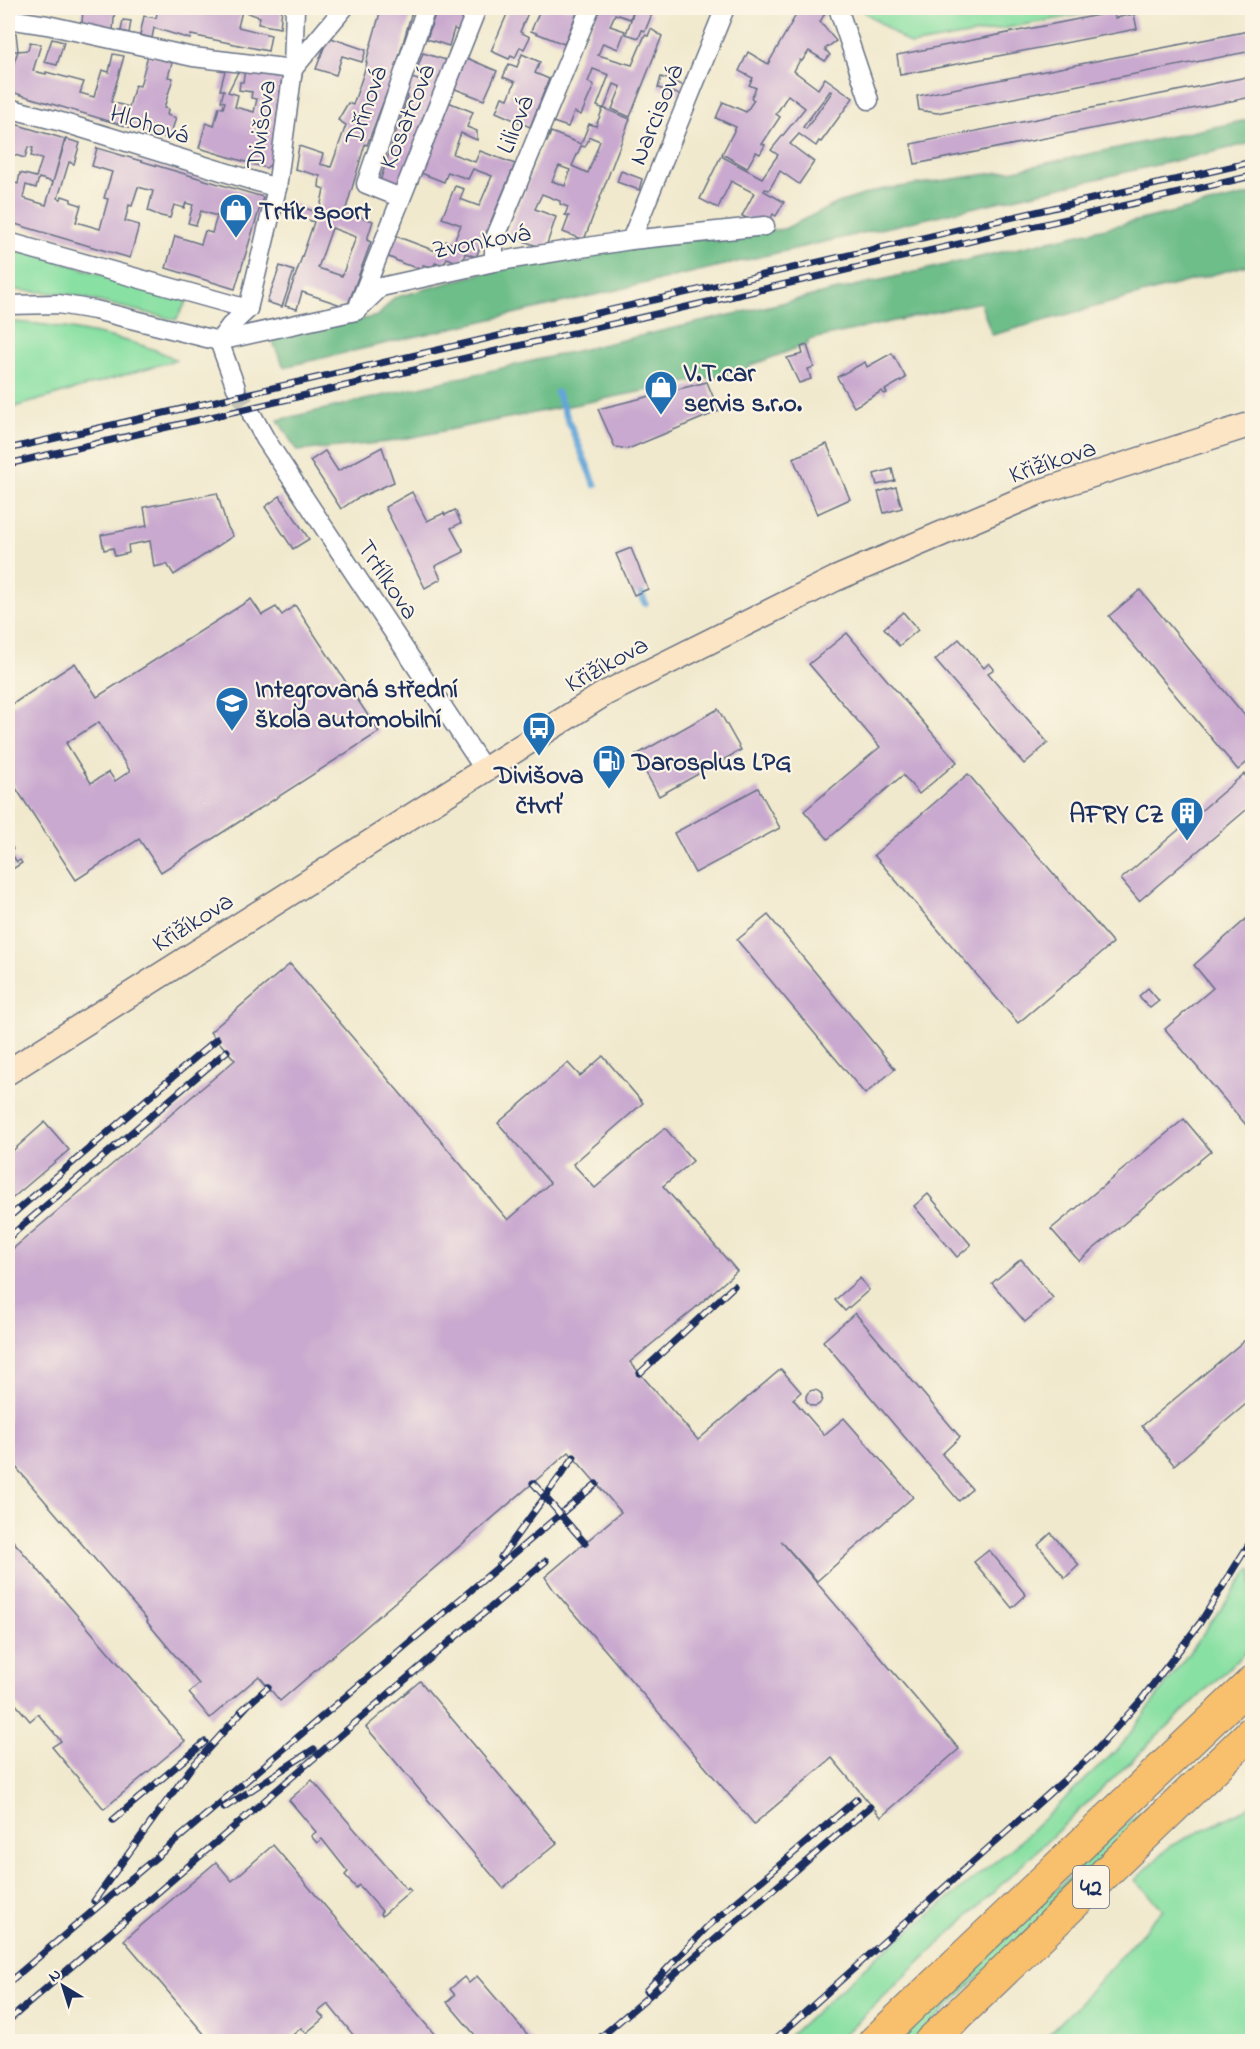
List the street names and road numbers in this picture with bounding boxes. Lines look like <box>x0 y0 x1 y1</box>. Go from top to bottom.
street label: Kosatcová <box>370 59 447 175</box>
street label: Narcisová <box>620 59 695 171</box>
street label: Dřínová <box>336 61 399 152</box>
street label: Divišova <box>238 78 288 172</box>
street label: Liliová <box>488 90 546 160</box>
street label: Hlohová <box>105 96 194 156</box>
street label: Zvonková <box>429 215 534 271</box>
street label: Křižíkova <box>1004 430 1102 495</box>
street label: Trtílkova <box>346 533 427 628</box>
street label: Křižíkova <box>559 627 656 704</box>
street label: Křižíkova <box>145 884 242 963</box>
road number: 42 <box>1073 1866 1109 1908</box>

